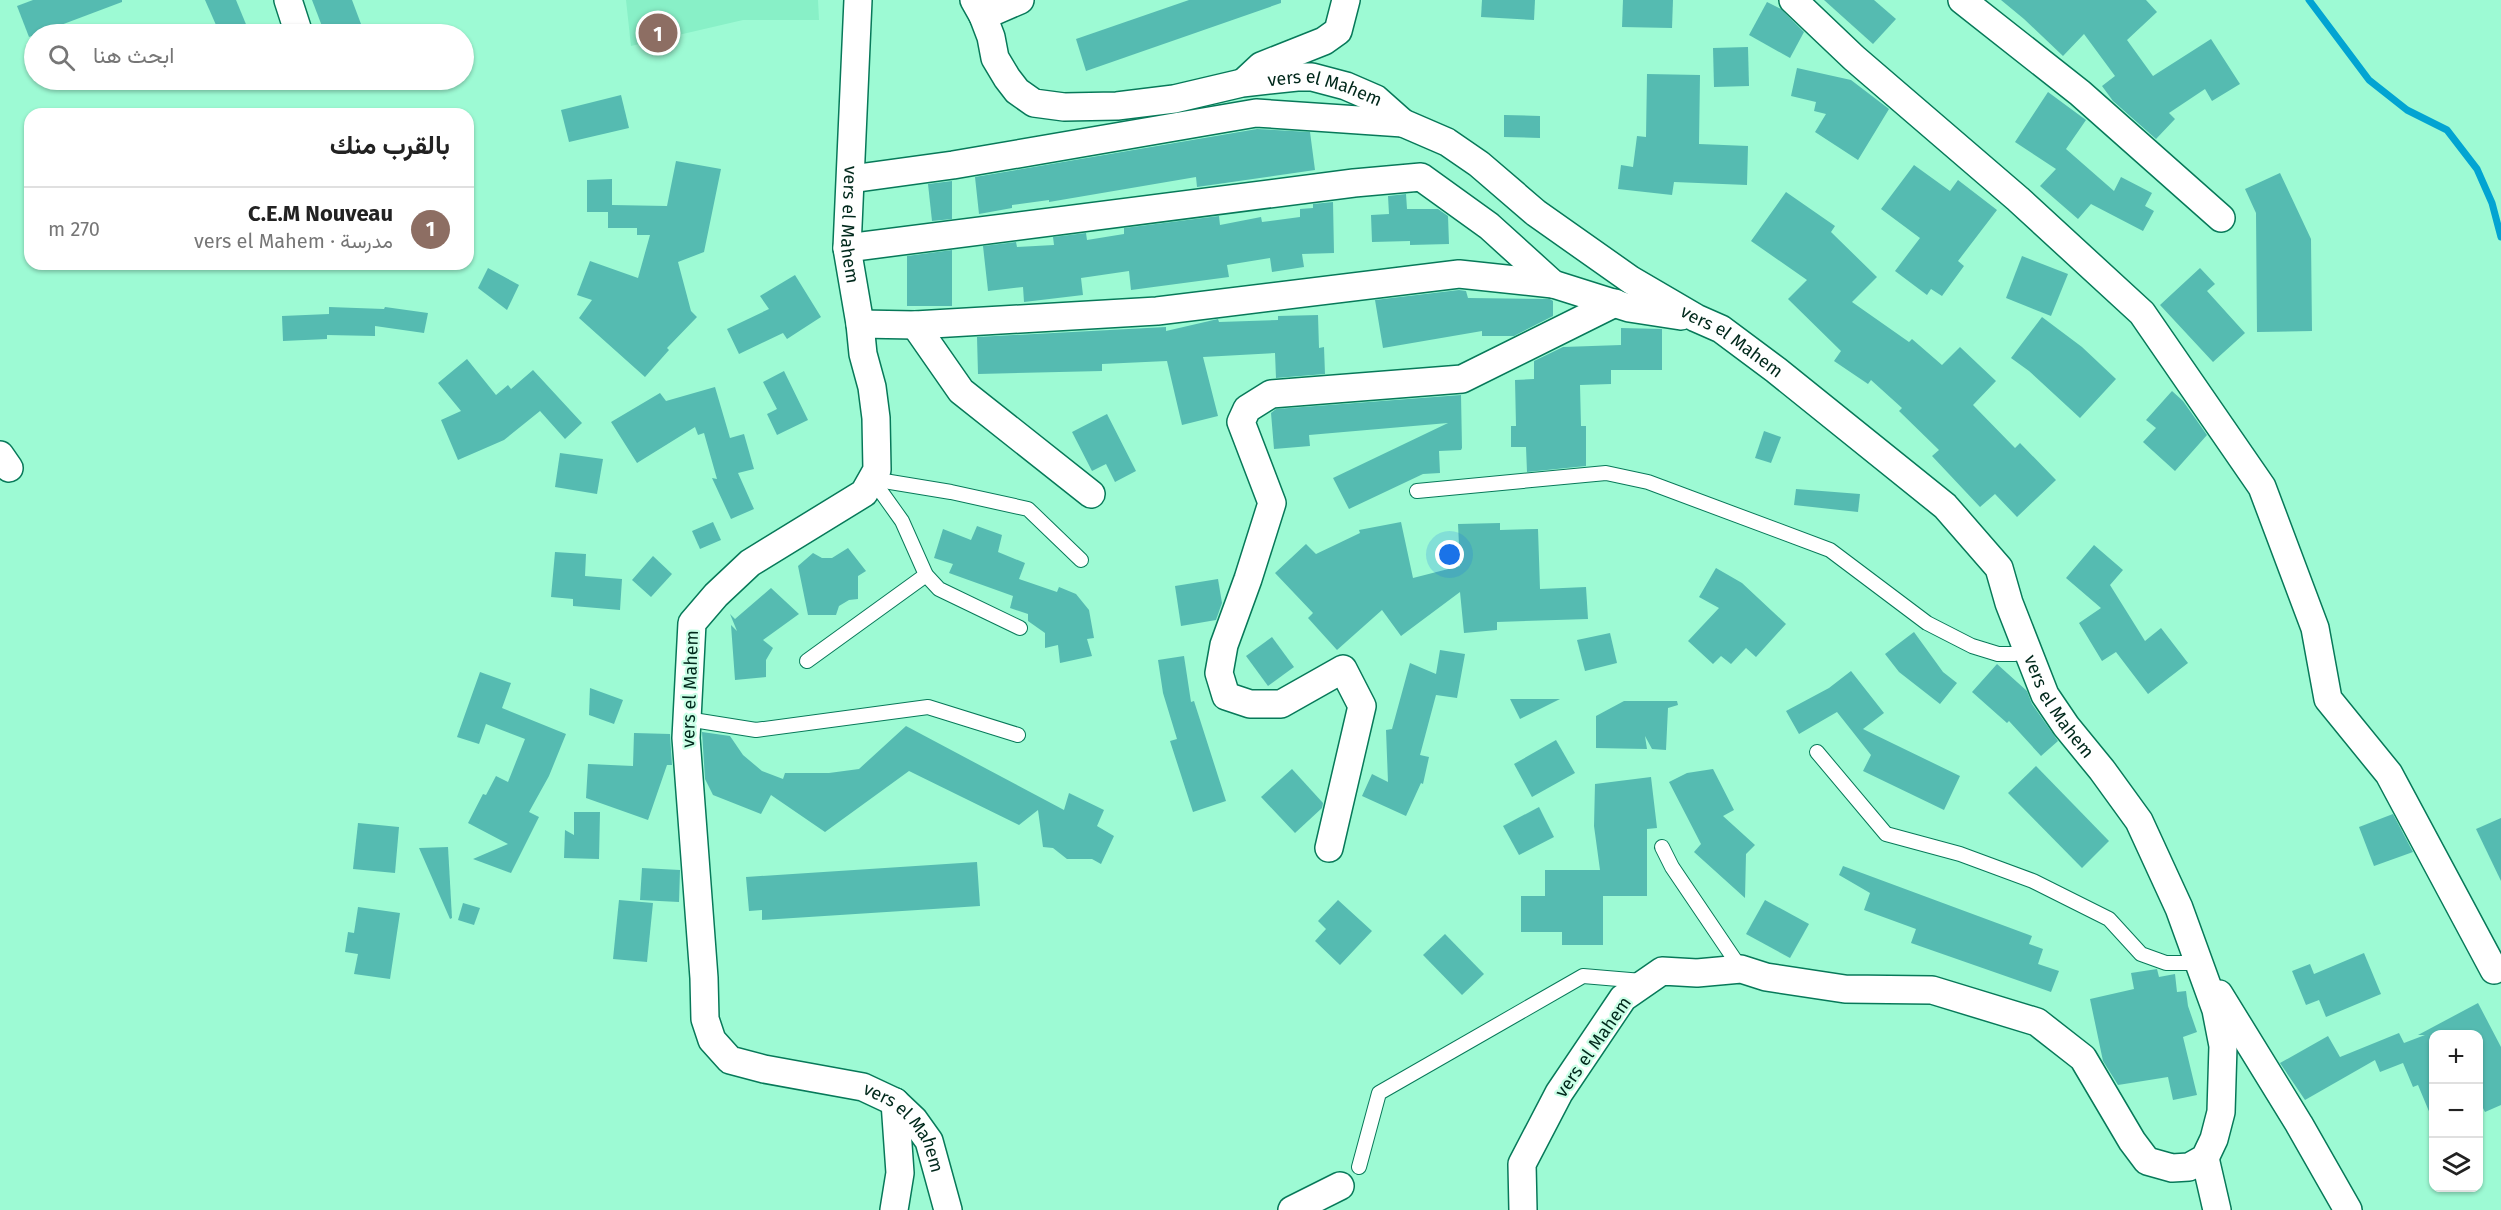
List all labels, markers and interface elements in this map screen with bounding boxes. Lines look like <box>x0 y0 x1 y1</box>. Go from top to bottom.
pin: 1 <box>638 10 678 56</box>
search box <box>24 24 474 90</box>
icon: search <box>45 41 78 74</box>
text: ابحث هنا <box>93 42 174 69</box>
street label: vers el Mahem <box>1266 66 1385 111</box>
text: بالقرب منك <box>330 130 450 161</box>
street label: vers el Mahem <box>836 165 864 285</box>
text: C.E.M Nouveau <box>248 200 393 227</box>
text: 270 m <box>48 217 100 241</box>
text: 1 <box>426 217 435 241</box>
text: مدرسة · vers el Mahem <box>194 229 393 253</box>
street label: vers el Mahem <box>1677 300 1787 382</box>
your location <box>1435 540 1464 569</box>
street label: vers el Mahem <box>677 630 703 748</box>
street label: vers el Mahem <box>2019 652 2099 763</box>
street label: vers el Mahem <box>1550 992 1636 1102</box>
map controls <box>2429 1030 2483 1192</box>
button: + <box>2429 1030 2483 1084</box>
street label: vers el Mahem <box>860 1078 948 1175</box>
button: − <box>2429 1084 2483 1138</box>
button: layers <box>2429 1138 2483 1192</box>

